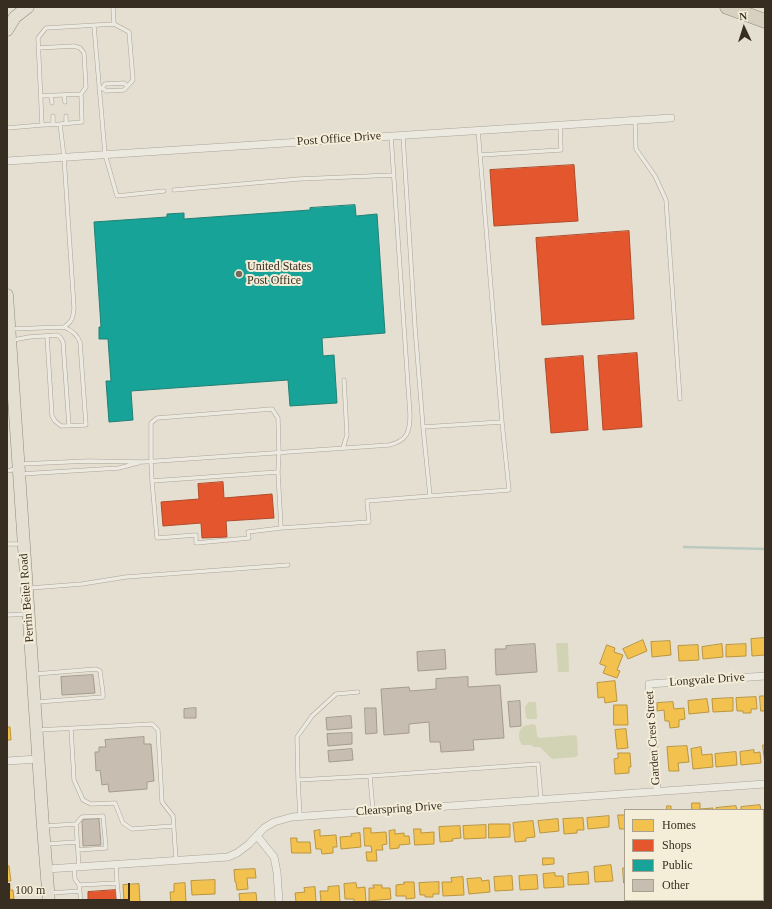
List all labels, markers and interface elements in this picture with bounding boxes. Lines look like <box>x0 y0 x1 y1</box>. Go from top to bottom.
north arrow <box>724 8 764 48</box>
text: N <box>739 10 748 22</box>
street label: Post Office Drive <box>296 129 382 149</box>
place label: United States Post Office <box>247 260 311 288</box>
marker: United States Post Office <box>234 269 244 279</box>
street label: Perrin Beitel Road <box>17 553 37 643</box>
street label: Longvale Drive <box>669 670 745 690</box>
street label: Garden Crest Street <box>643 690 663 786</box>
street label: Clearspring Drive <box>355 799 443 819</box>
legend <box>624 809 764 901</box>
text: Homes <box>662 818 696 832</box>
text: Shops <box>662 838 691 852</box>
text: Public <box>662 858 693 872</box>
scale bar <box>10 875 132 901</box>
text: Other <box>662 878 689 892</box>
text: 100 m <box>15 883 45 897</box>

